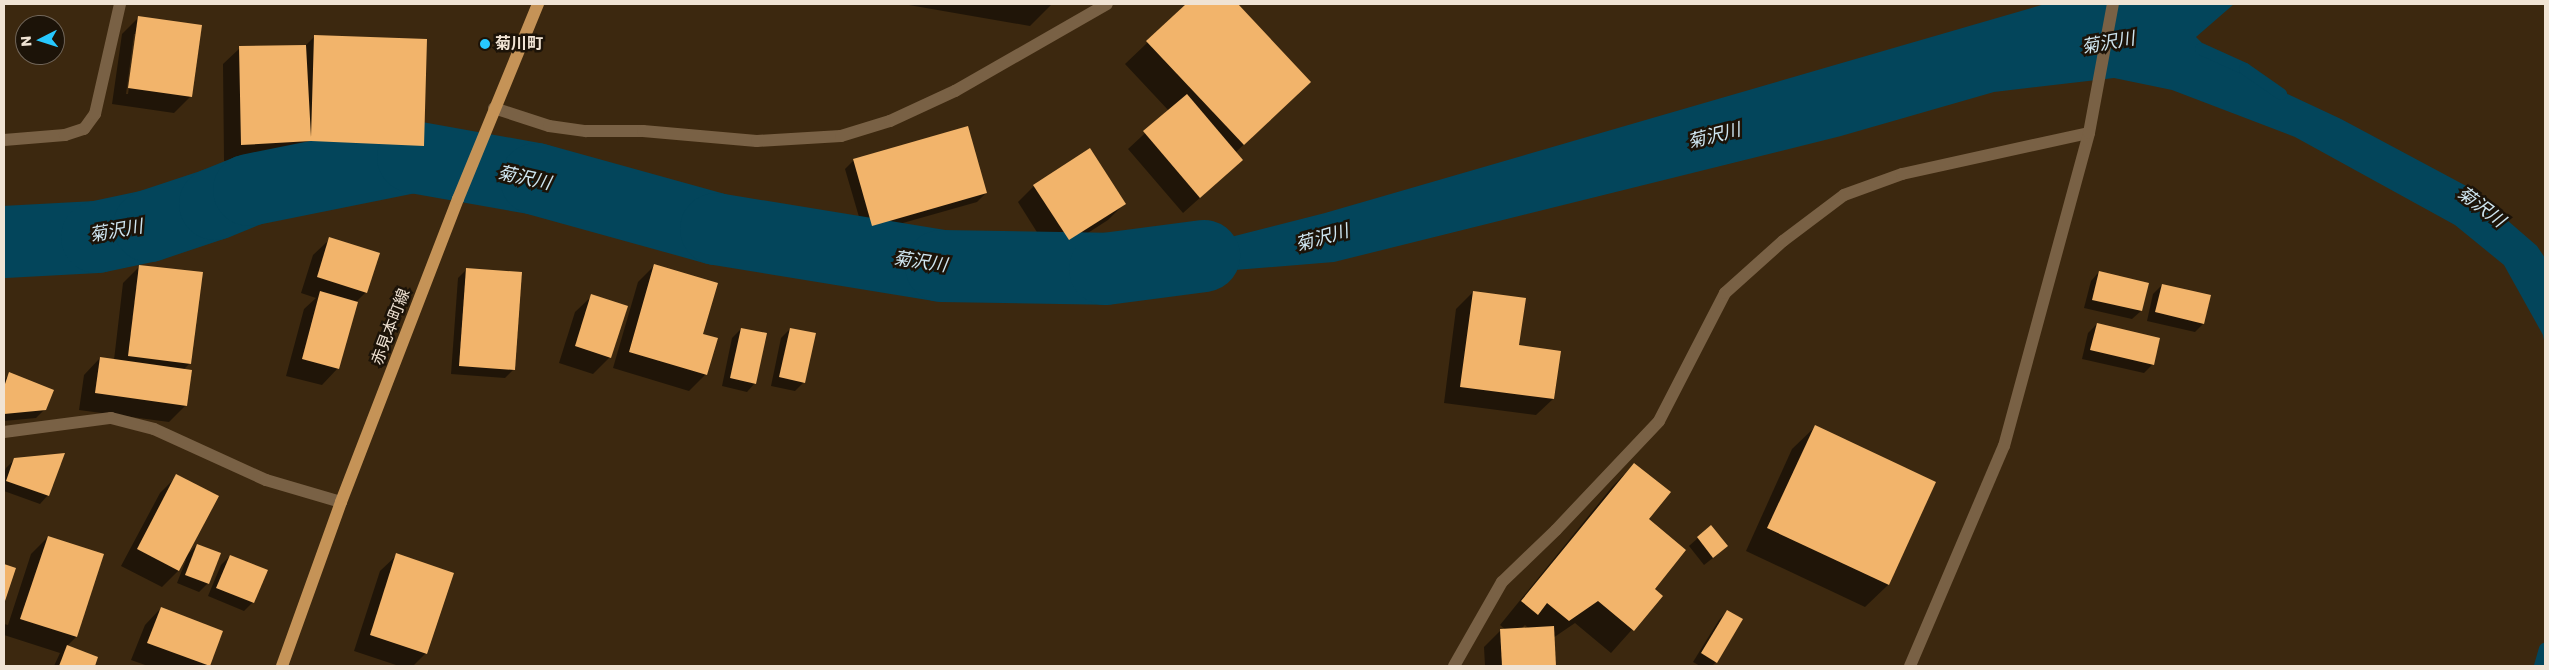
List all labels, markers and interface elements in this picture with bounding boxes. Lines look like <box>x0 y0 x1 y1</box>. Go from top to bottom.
north arrow <box>15 15 65 65</box>
water label: 菊沢川 <box>2080 28 2136 58</box>
place label: 菊川町 <box>495 34 543 54</box>
text: N <box>16 35 36 47</box>
marker: 菊川町 <box>479 38 491 50</box>
water label: 菊沢川 <box>1685 119 1743 153</box>
water label: 菊沢川 <box>495 162 553 194</box>
water label: 菊沢川 <box>2453 182 2509 232</box>
water label: 菊沢川 <box>88 216 144 246</box>
water label: 菊沢川 <box>1293 220 1351 256</box>
water label: 菊沢川 <box>892 248 948 276</box>
street label: 赤見本町線 <box>368 286 414 368</box>

